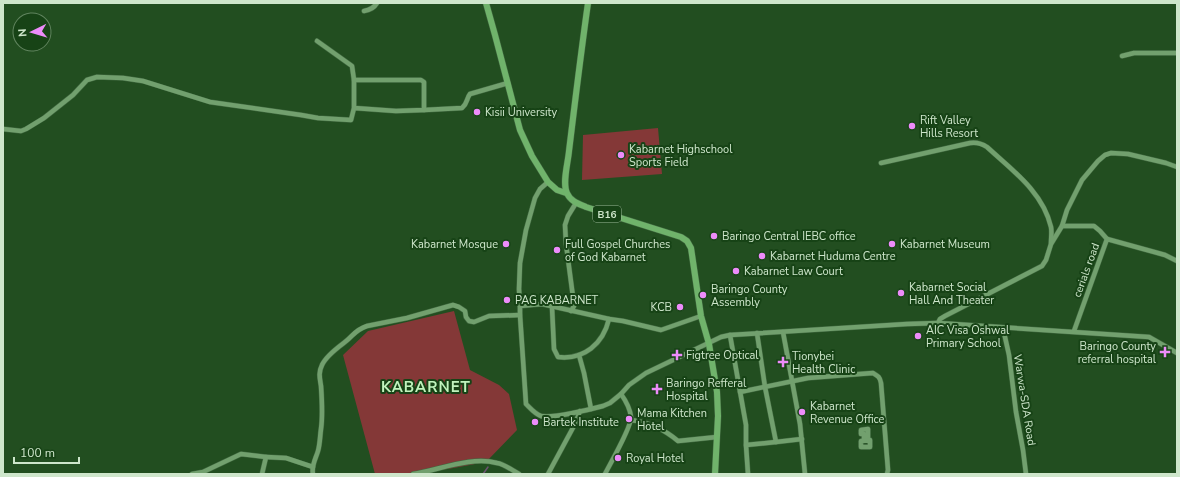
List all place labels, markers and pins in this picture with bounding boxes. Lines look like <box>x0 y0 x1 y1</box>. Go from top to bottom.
place label: Kisii University <box>485 105 558 120</box>
marker: Kisii University <box>472 107 482 117</box>
place label: Rift Valley Hills Resort <box>920 113 978 141</box>
marker: Rift Valley Hills Resort <box>907 121 917 131</box>
place label: Kabarnet Highschool Sports Field <box>629 142 733 170</box>
marker: Kabarnet Highschool Sports Field <box>616 150 626 160</box>
place label: Baringo Central IEBC office <box>722 229 856 244</box>
marker: Baringo Central IEBC office <box>709 231 719 241</box>
place label: Kabarnet Mosque <box>411 237 498 252</box>
place label: Full Gospel Churches of God Kabarnet <box>565 237 670 265</box>
place label: Kabarnet Museum <box>900 237 990 252</box>
marker: Kabarnet Mosque <box>501 239 511 249</box>
marker: Kabarnet Museum <box>887 239 897 249</box>
marker: Full Gospel Churches of God Kabarnet <box>552 245 562 255</box>
place label: Kabarnet Huduma Centre <box>770 249 896 264</box>
marker: Kabarnet Huduma Centre <box>757 251 767 261</box>
place label: Kabarnet Law Court <box>744 264 843 279</box>
marker: Kabarnet Law Court <box>731 266 741 276</box>
place label: Kabarnet Social Hall And Theater <box>909 280 994 308</box>
place label: Baringo County Assembly <box>711 282 788 310</box>
marker: Kabarnet Social Hall And Theater <box>896 288 906 298</box>
marker: Baringo County Assembly <box>698 290 708 300</box>
place label: PAG KABARNET <box>515 293 599 308</box>
marker: PAG KABARNET <box>502 295 512 305</box>
place label: KCB <box>651 300 672 315</box>
marker: KCB <box>675 302 685 312</box>
place label: AIC Visa Oshwal Primary School <box>926 323 1010 351</box>
marker: AIC Visa Oshwal Primary School <box>913 331 923 341</box>
place label: Baringo County referral hospital <box>1078 339 1157 367</box>
marker: Baringo County referral hospital <box>1159 346 1171 358</box>
place label: Figtree Optical <box>686 348 759 363</box>
marker: Figtree Optical <box>671 349 683 361</box>
place label: Tionybei Health Clinic <box>792 349 855 377</box>
marker: Tionybei Health Clinic <box>777 356 789 368</box>
place label: Baringo Refferal Hospital <box>666 376 747 404</box>
marker: Baringo Refferal Hospital <box>651 383 663 395</box>
place label: Kabarnet Revenue Office <box>810 399 885 427</box>
place label: Mama Kitchen Hotel <box>637 406 707 434</box>
marker: Kabarnet Revenue Office <box>797 407 807 417</box>
marker: Mama Kitchen Hotel <box>624 414 634 424</box>
place label: Bartek Institute <box>543 415 619 430</box>
marker: Bartek Institute <box>530 417 540 427</box>
place label: Royal Hotel <box>626 451 685 466</box>
marker: Royal Hotel <box>613 453 623 463</box>

